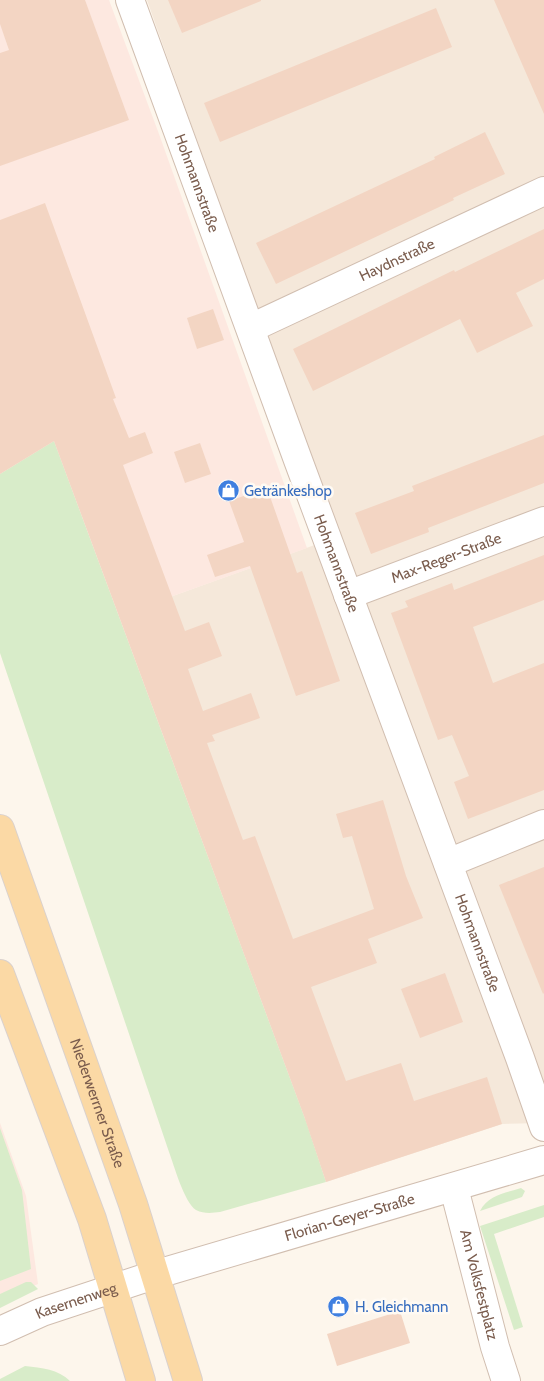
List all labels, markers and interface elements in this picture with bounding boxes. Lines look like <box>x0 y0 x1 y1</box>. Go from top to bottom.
street label: Hohmannstraße <box>171 132 223 235</box>
street label: Haydnstraße <box>356 234 438 285</box>
shop icon: Getränkeshop <box>216 479 240 503</box>
place label: Getränkeshop <box>244 482 332 500</box>
street label: Hohmannstraße <box>310 512 363 615</box>
street label: Max-Reger-Straße <box>389 529 504 587</box>
street label: Hohmannstraße <box>451 892 504 995</box>
street label: Niederwerrner Straße <box>66 1036 129 1171</box>
street label: Florian-Geyer-Straße <box>283 1190 417 1245</box>
street label: Am Volksfestplatz <box>456 1228 502 1342</box>
street label: Kasernenweg <box>32 1279 120 1323</box>
shop icon: H. Gleichmann <box>327 1295 351 1319</box>
place label: H. Gleichmann <box>355 1298 448 1316</box>

